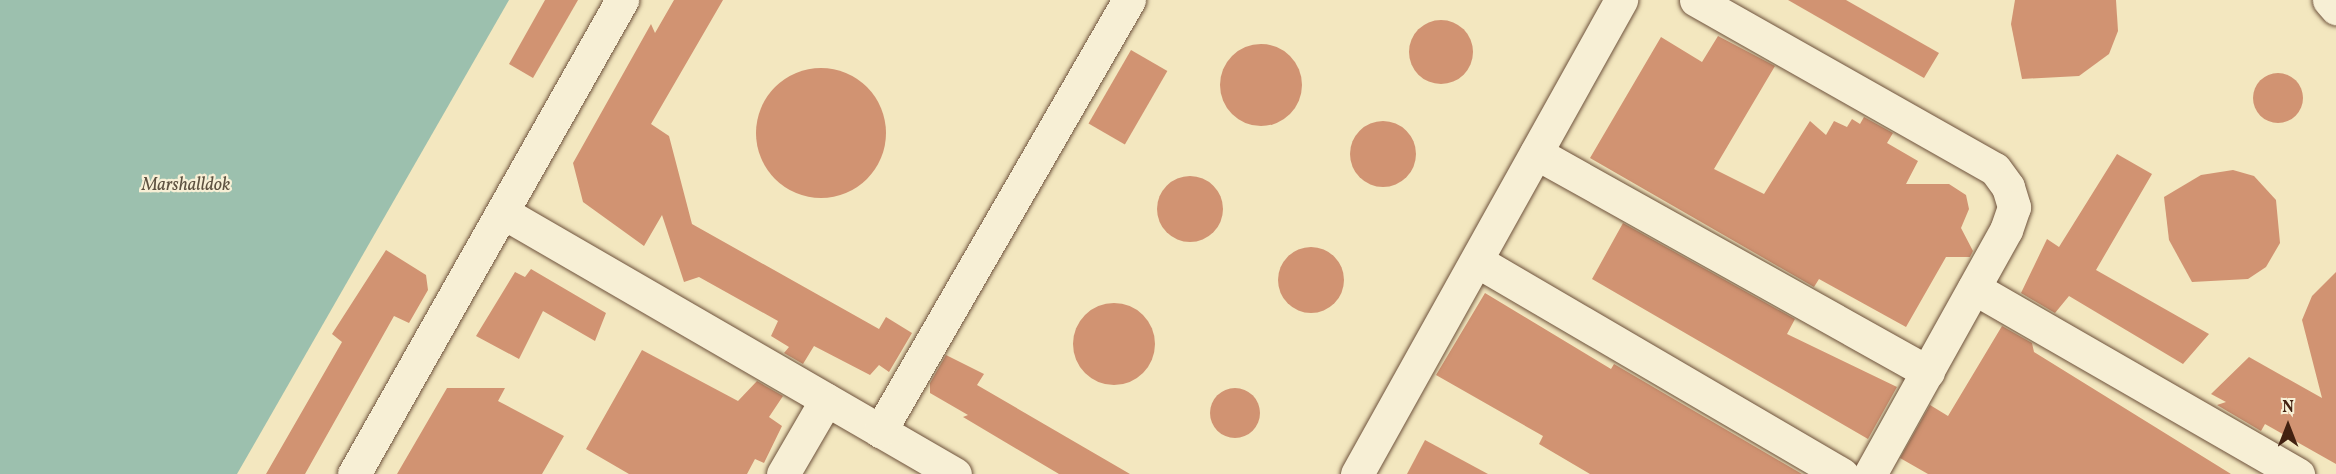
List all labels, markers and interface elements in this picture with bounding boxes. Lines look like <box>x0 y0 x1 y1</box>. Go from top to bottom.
water label: Marshalldok <box>142 175 230 197</box>
north arrow <box>2258 396 2318 456</box>
text: N <box>2282 397 2294 419</box>

